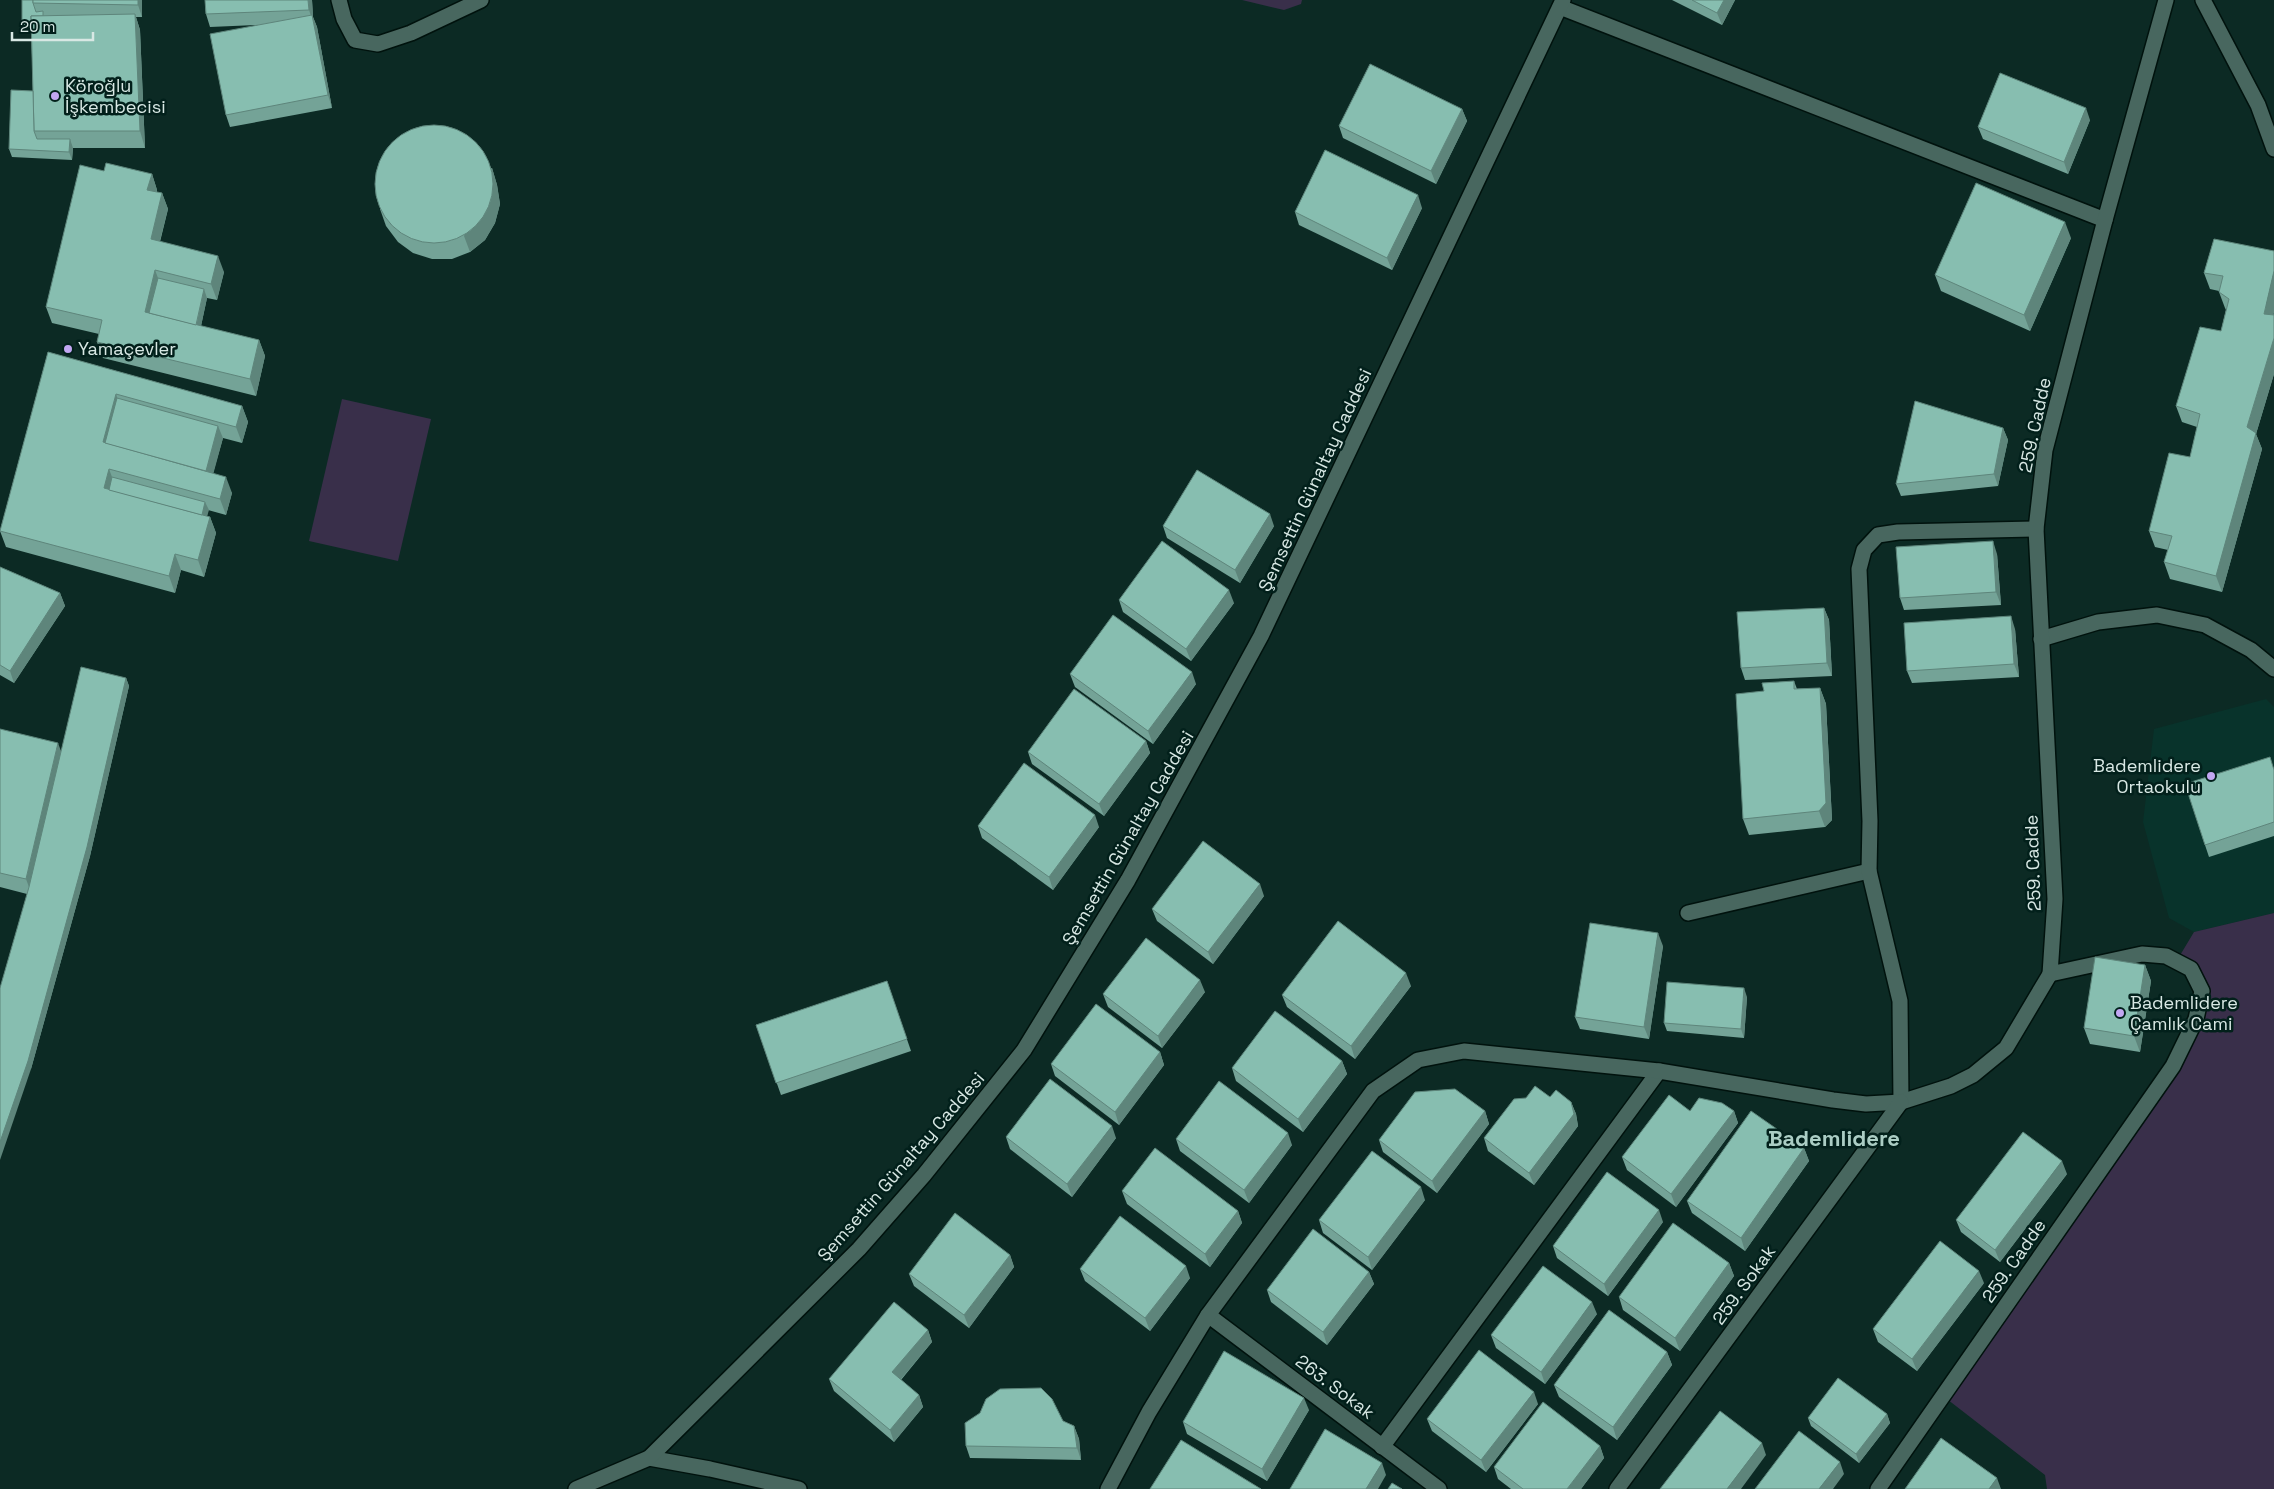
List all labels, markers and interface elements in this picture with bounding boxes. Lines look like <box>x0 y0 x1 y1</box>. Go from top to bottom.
scale bar <box>12 10 94 42</box>
text: 20 m <box>20 17 55 36</box>
place label: Köroğlu İşkembecisi <box>65 74 166 118</box>
marker: Köroğlu İşkembecisi <box>49 90 61 102</box>
place label: Yamaçevler <box>78 337 176 360</box>
marker: Yamaçevler <box>62 343 74 355</box>
street label: Şemsettin Günaltay Caddesi <box>1253 365 1376 595</box>
street label: 259. Cadde <box>2013 375 2056 475</box>
street label: Şemsettin Günaltay Caddesi <box>1057 727 1198 949</box>
place label: Bademlidere Ortaokulu <box>2093 754 2201 798</box>
marker: Bademlidere Ortaokulu <box>2205 770 2217 782</box>
street label: 259. Cadde <box>2019 814 2046 912</box>
place label: Bademlidere Çamlık Cami <box>2130 991 2238 1035</box>
marker: Bademlidere Çamlık Cami <box>2114 1007 2126 1019</box>
street label: Şemsettin Günaltay Caddesi <box>812 1067 989 1266</box>
district label: Bademlidere <box>1768 1124 1900 1152</box>
street label: 259. Cadde <box>1976 1215 2051 1307</box>
street label: 259. Sokak <box>1707 1240 1780 1329</box>
street label: 263. Sokak <box>1291 1349 1380 1424</box>

